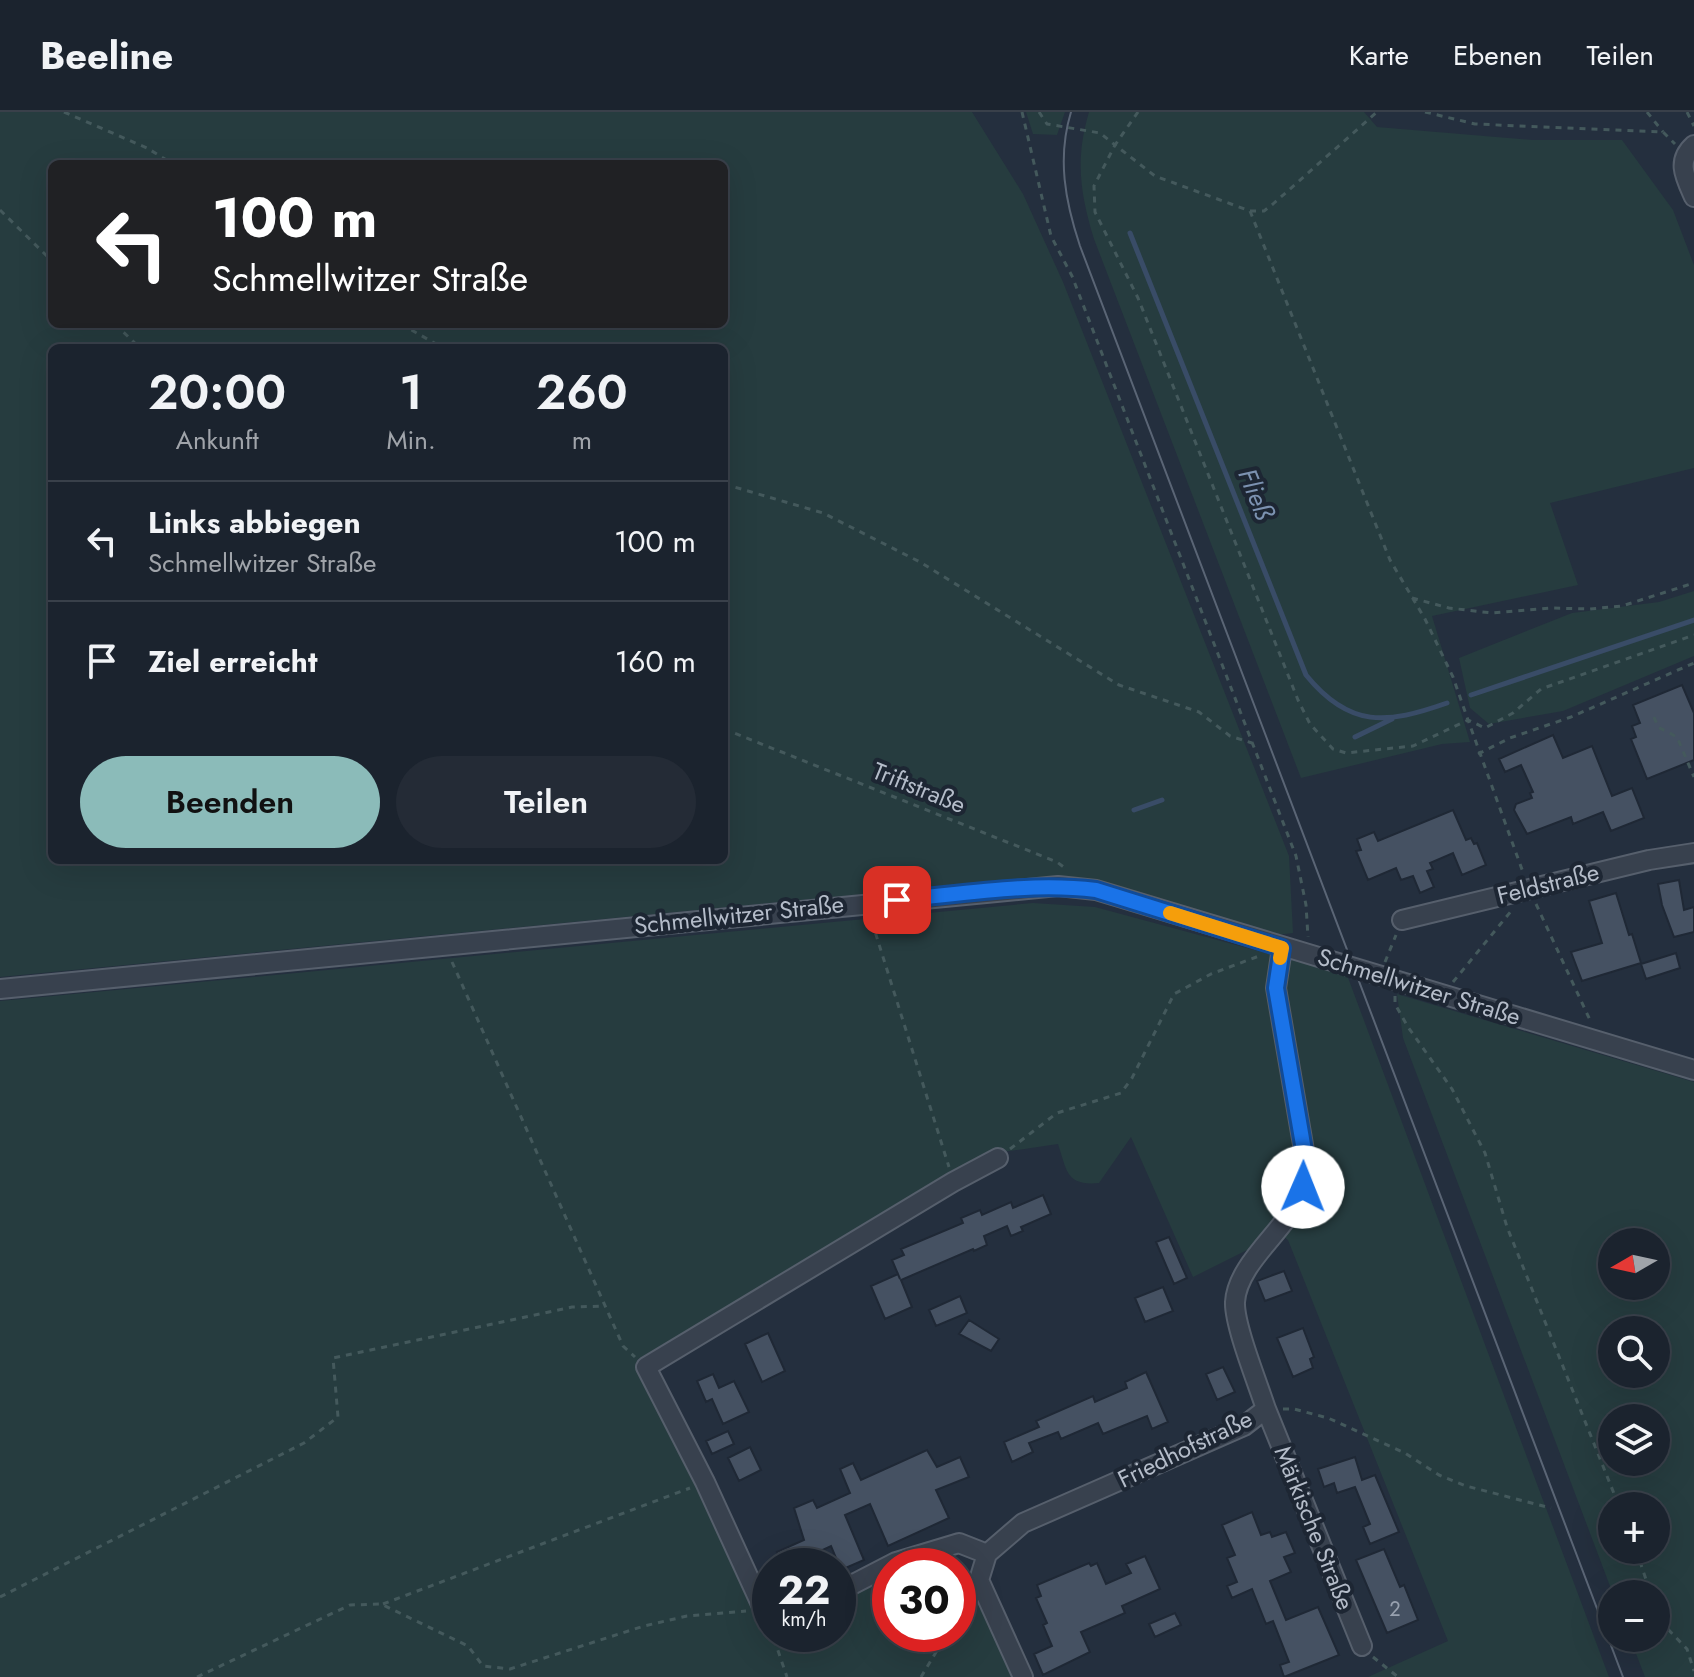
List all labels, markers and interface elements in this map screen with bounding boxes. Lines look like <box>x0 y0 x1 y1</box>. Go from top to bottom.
text: Beeline <box>40 28 173 83</box>
text: Karte <box>1349 35 1409 76</box>
text: Ebenen <box>1453 35 1543 76</box>
text: Teilen <box>1587 35 1654 76</box>
text: 100 m <box>212 177 377 258</box>
icon: left <box>80 192 184 296</box>
text: Schmellwitzer Straße <box>212 252 528 304</box>
text: 20:00 <box>148 358 286 427</box>
text: 1 <box>399 358 423 427</box>
text: 260 <box>536 358 628 427</box>
text: Ankunft <box>176 421 259 459</box>
text: Min. <box>386 421 436 459</box>
text: m <box>572 421 592 459</box>
water label: Fließ <box>1229 462 1284 526</box>
text: Links abbiegen <box>148 501 361 544</box>
icon: left <box>80 519 124 563</box>
text: 100 m <box>614 520 696 563</box>
text: Schmellwitzer Straße <box>148 544 376 582</box>
icon: arrive <box>80 639 124 683</box>
text: Ziel erreicht <box>148 640 317 683</box>
text: 160 m <box>615 640 696 683</box>
street label: Triftstraße <box>867 753 971 822</box>
button: Beenden <box>80 756 380 848</box>
button: Teilen <box>396 756 696 848</box>
street label: Feldstraße <box>1493 854 1603 913</box>
pin <box>863 866 931 934</box>
icon: arrive <box>875 878 919 922</box>
street label: Schmellwitzer Straße <box>632 886 846 943</box>
street label: Schmellwitzer Straße <box>1313 939 1525 1034</box>
position arrow <box>1261 1145 1345 1229</box>
north arrow <box>1598 1228 1670 1300</box>
map controls <box>1598 1228 1670 1652</box>
button: search <box>1598 1316 1670 1388</box>
street label: Friedhofstraße <box>1112 1401 1258 1496</box>
button: layers <box>1598 1404 1670 1476</box>
street label: Märkische Straße <box>1266 1441 1363 1615</box>
button: + <box>1598 1492 1670 1564</box>
speed limit sign: 30 <box>872 1548 976 1652</box>
text: 22 <box>778 1561 830 1619</box>
button: − <box>1598 1580 1670 1652</box>
house number: 2 <box>1389 1595 1401 1624</box>
text: km/h <box>781 1605 827 1634</box>

